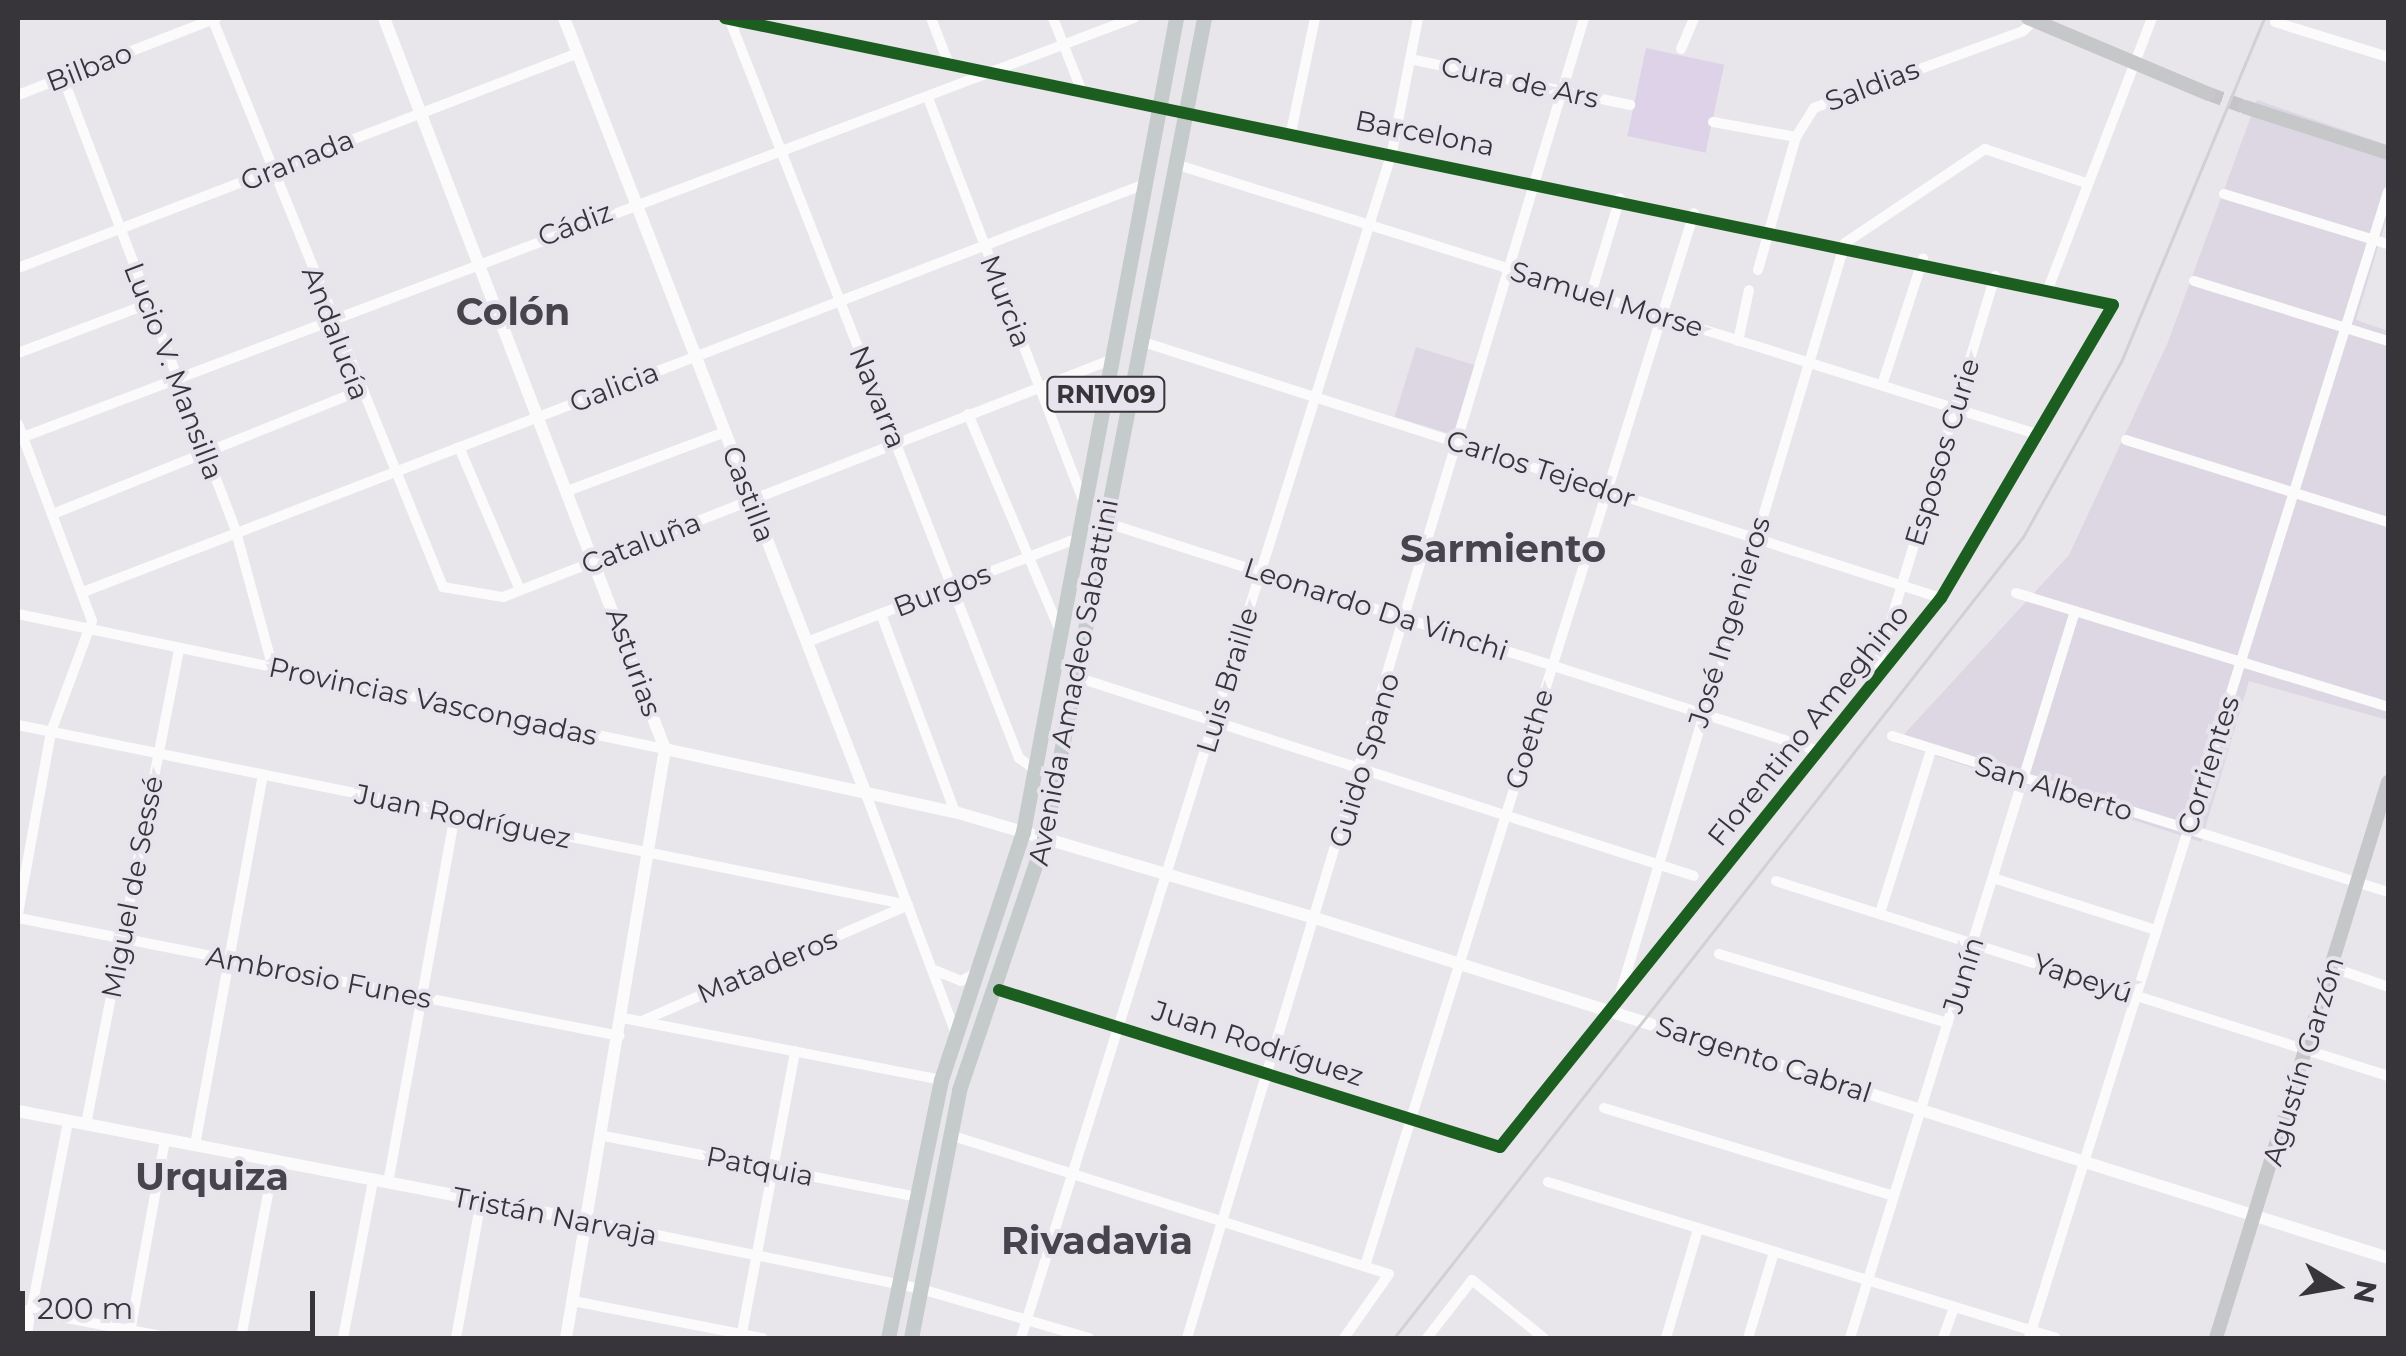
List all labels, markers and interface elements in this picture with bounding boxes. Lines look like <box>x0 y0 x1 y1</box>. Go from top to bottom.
street label: Bilbao <box>41 35 137 99</box>
street label: Cura de Ars <box>1438 49 1602 115</box>
street label: Saldias <box>1820 52 1924 118</box>
street label: Barcelona <box>1352 103 1498 163</box>
street label: Granada <box>235 122 359 198</box>
street label: Cádiz <box>533 195 617 253</box>
street label: Murcia <box>973 250 1039 352</box>
street label: Samuel Morse <box>1506 254 1708 344</box>
street label: Lucio V. Mansilla <box>117 258 231 484</box>
street label: Andalucía <box>295 261 377 405</box>
district label: Colón <box>456 289 570 335</box>
street label: Navarra <box>842 341 914 453</box>
street label: Esposos Curie <box>1897 354 1987 550</box>
street label: Galicia <box>565 355 663 419</box>
road number: RN1V09 <box>1046 374 1166 414</box>
street label: Carlos Tejedor <box>1442 423 1640 515</box>
street label: Castilla <box>715 441 783 547</box>
street label: Avenida Amadeo Sabattini <box>1021 496 1125 868</box>
street label: Cataluña <box>577 505 705 581</box>
street label: José Ingenieros <box>1681 513 1777 731</box>
district label: Sarmiento <box>1400 526 1606 572</box>
street label: Leonardo Da Vinchi <box>1240 550 1512 668</box>
street label: Burgos <box>889 556 995 624</box>
street label: Florentino Ameghino <box>1700 597 1916 853</box>
street label: Asturias <box>599 603 669 721</box>
street label: Luis Braille <box>1189 603 1265 757</box>
street label: Provincias Vascongadas <box>266 650 600 752</box>
street label: Guido Spano <box>1321 669 1407 851</box>
street label: Goethe <box>1498 685 1560 793</box>
street label: Corrientes <box>2170 692 2246 838</box>
street label: San Alberto <box>1971 748 2137 828</box>
street label: Miguel de Sessé <box>94 773 170 1001</box>
street label: Juan Rodríguez <box>352 777 574 855</box>
street label: Mataderos <box>692 922 842 1010</box>
street label: Junín <box>1935 933 1991 1017</box>
street label: Ambrosio Funes <box>203 939 435 1015</box>
street label: Yapeyú <box>2029 946 2137 1010</box>
street label: Agustín Garzón <box>2255 952 2351 1170</box>
street label: Juan Rodríguez <box>1148 993 1368 1093</box>
street label: Sargento Cabral <box>1652 1008 1876 1110</box>
street label: Patquia <box>703 1139 817 1193</box>
district label: Urquiza <box>135 1154 289 1200</box>
street label: Tristán Narvaja <box>450 1180 660 1252</box>
district label: Rivadavia <box>1001 1218 1193 1264</box>
north arrow <box>2286 1236 2386 1336</box>
scale bar <box>25 1271 320 1333</box>
text: N <box>2347 1277 2384 1306</box>
text: 200 m <box>37 1290 133 1327</box>

